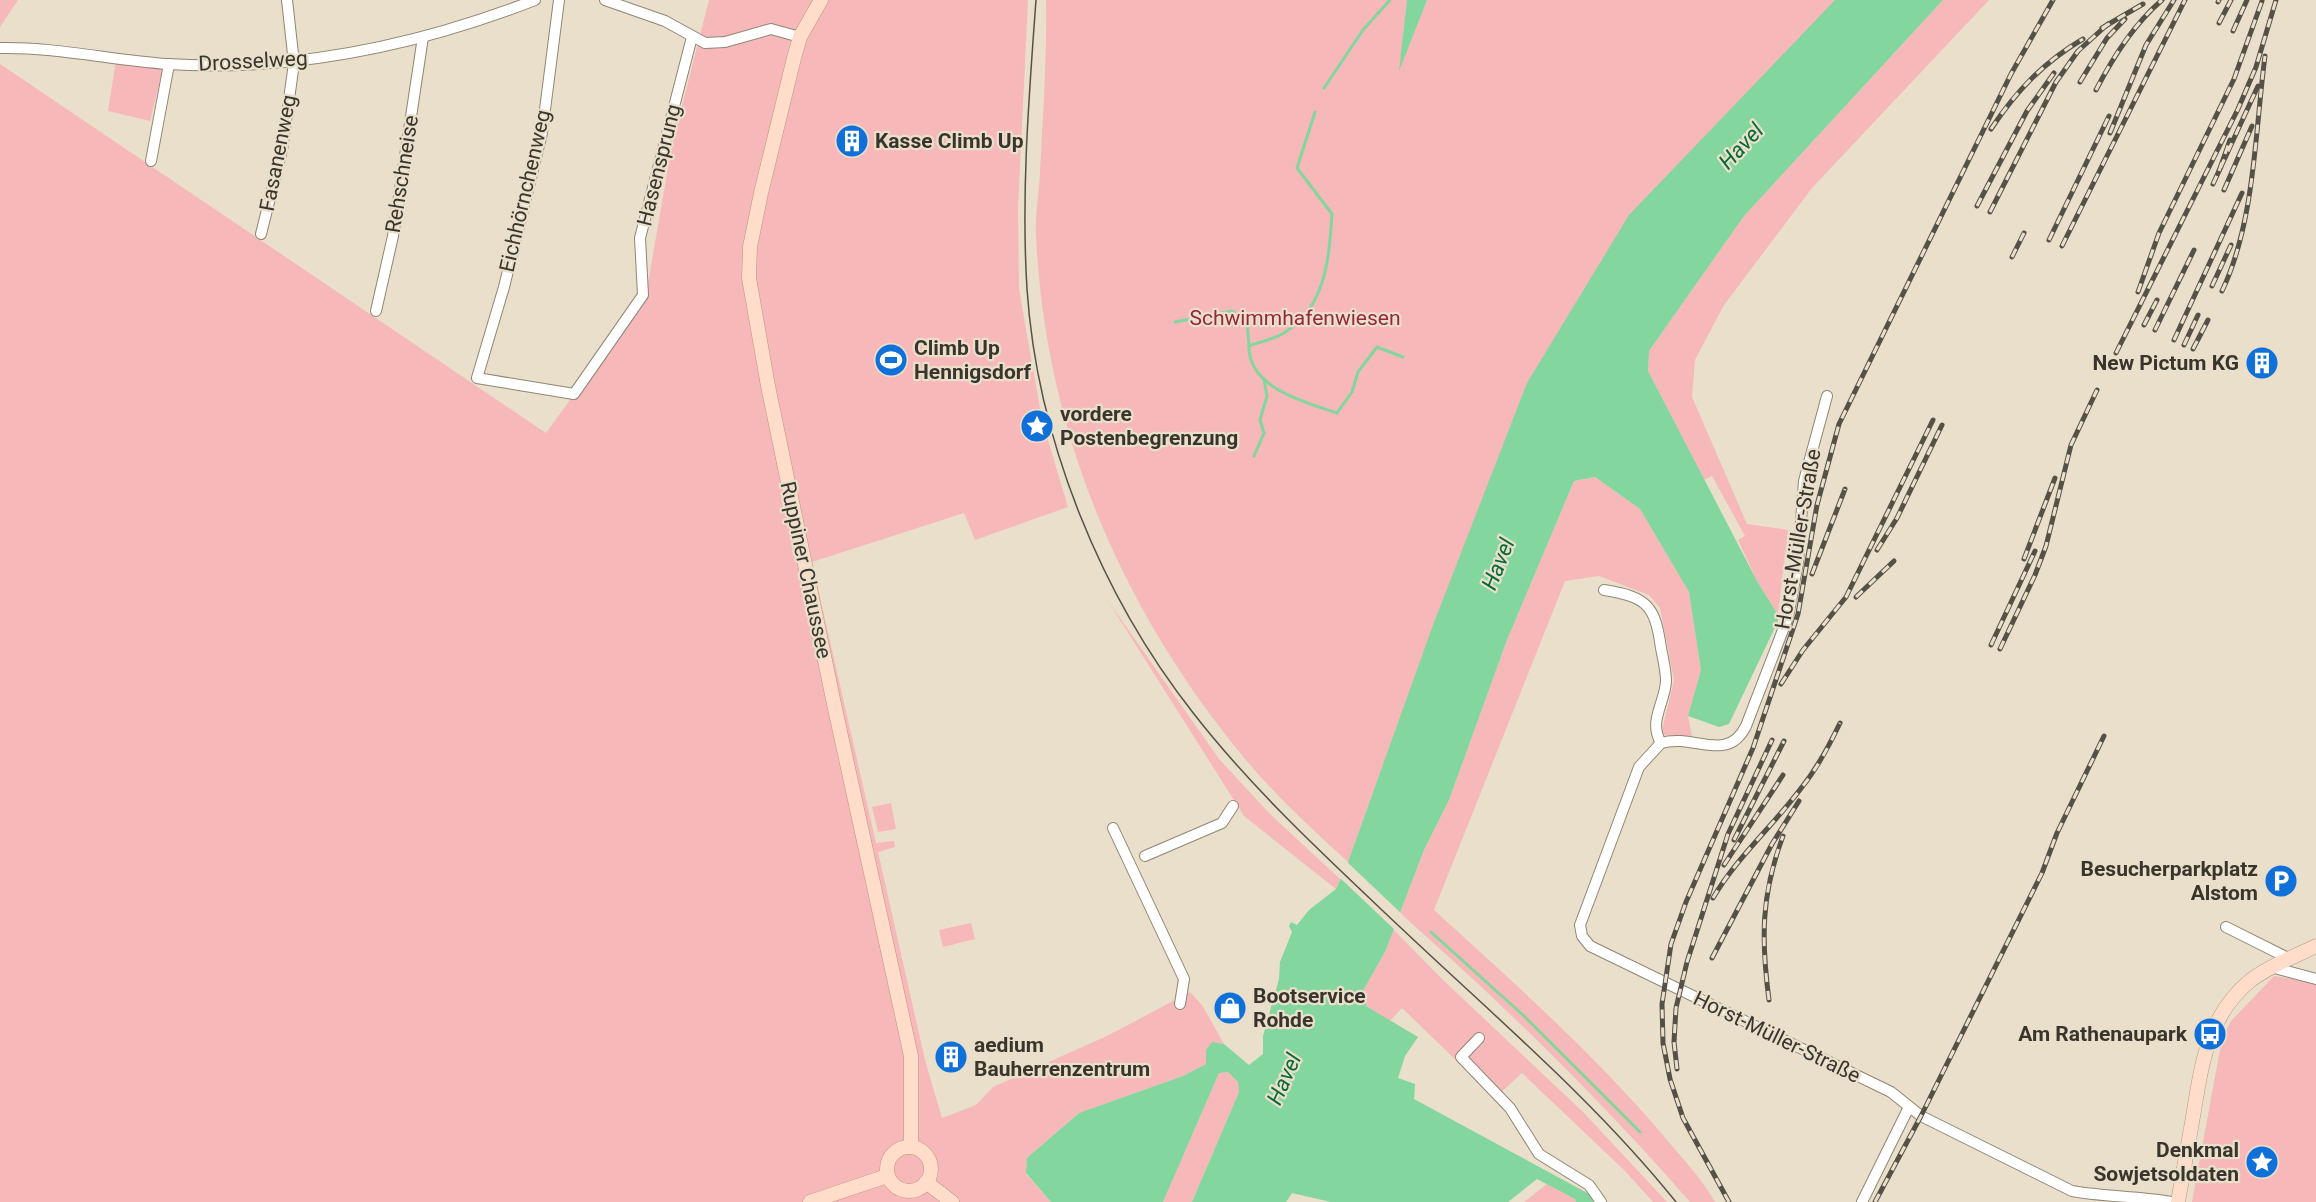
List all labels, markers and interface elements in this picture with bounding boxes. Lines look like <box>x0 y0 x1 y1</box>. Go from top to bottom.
street label: Drosselweg <box>198 46 308 76</box>
street label: Fasanenweg <box>255 93 301 213</box>
street label: Hasensprung <box>632 102 686 228</box>
street label: Eichhörnchenweg <box>495 107 555 275</box>
street label: Rehschneise <box>381 113 423 235</box>
water label: Havel <box>1714 117 1769 174</box>
building icon: Kasse Climb Up <box>834 123 870 159</box>
place label: Kasse Climb Up <box>875 129 1024 153</box>
park label: Schwimmhafenwiesen <box>1189 306 1401 330</box>
place label: Climb Up Hennigsdorf <box>914 336 1032 384</box>
sports icon: Climb Up Hennigsdorf <box>873 342 909 378</box>
building icon: New Pictum KG <box>2244 345 2280 381</box>
place label: New Pictum KG <box>2093 351 2239 375</box>
place label: vordere Postenbegrenzung <box>1060 402 1238 450</box>
place icon: vordere Postenbegrenzung <box>1019 408 1055 444</box>
street label: Horst-Müller-Straße <box>1770 447 1826 631</box>
street label: Ruppiner Chaussee <box>776 479 836 661</box>
water label: Havel <box>1476 534 1520 593</box>
place label: Besucherparkplatz Alstom <box>2081 857 2258 905</box>
parking icon: Besucherparkplatz Alstom <box>2263 863 2299 899</box>
place label: Bootservice Rohde <box>1253 984 1366 1032</box>
street label: Horst-Müller-Straße <box>1690 986 1864 1088</box>
shop icon: Bootservice Rohde <box>1212 990 1248 1026</box>
bus stop icon: Am Rathenaupark <box>2192 1016 2228 1052</box>
place label: Am Rathenaupark <box>2018 1022 2188 1046</box>
place label: aedium Bauherrenzentrum <box>974 1033 1150 1081</box>
building icon: aedium Bauherrenzentrum <box>933 1039 969 1075</box>
water label: Havel <box>1262 1049 1307 1108</box>
place label: Denkmal Sowjetsoldaten <box>2093 1138 2239 1186</box>
place icon: Denkmal Sowjetsoldaten <box>2244 1144 2280 1180</box>

